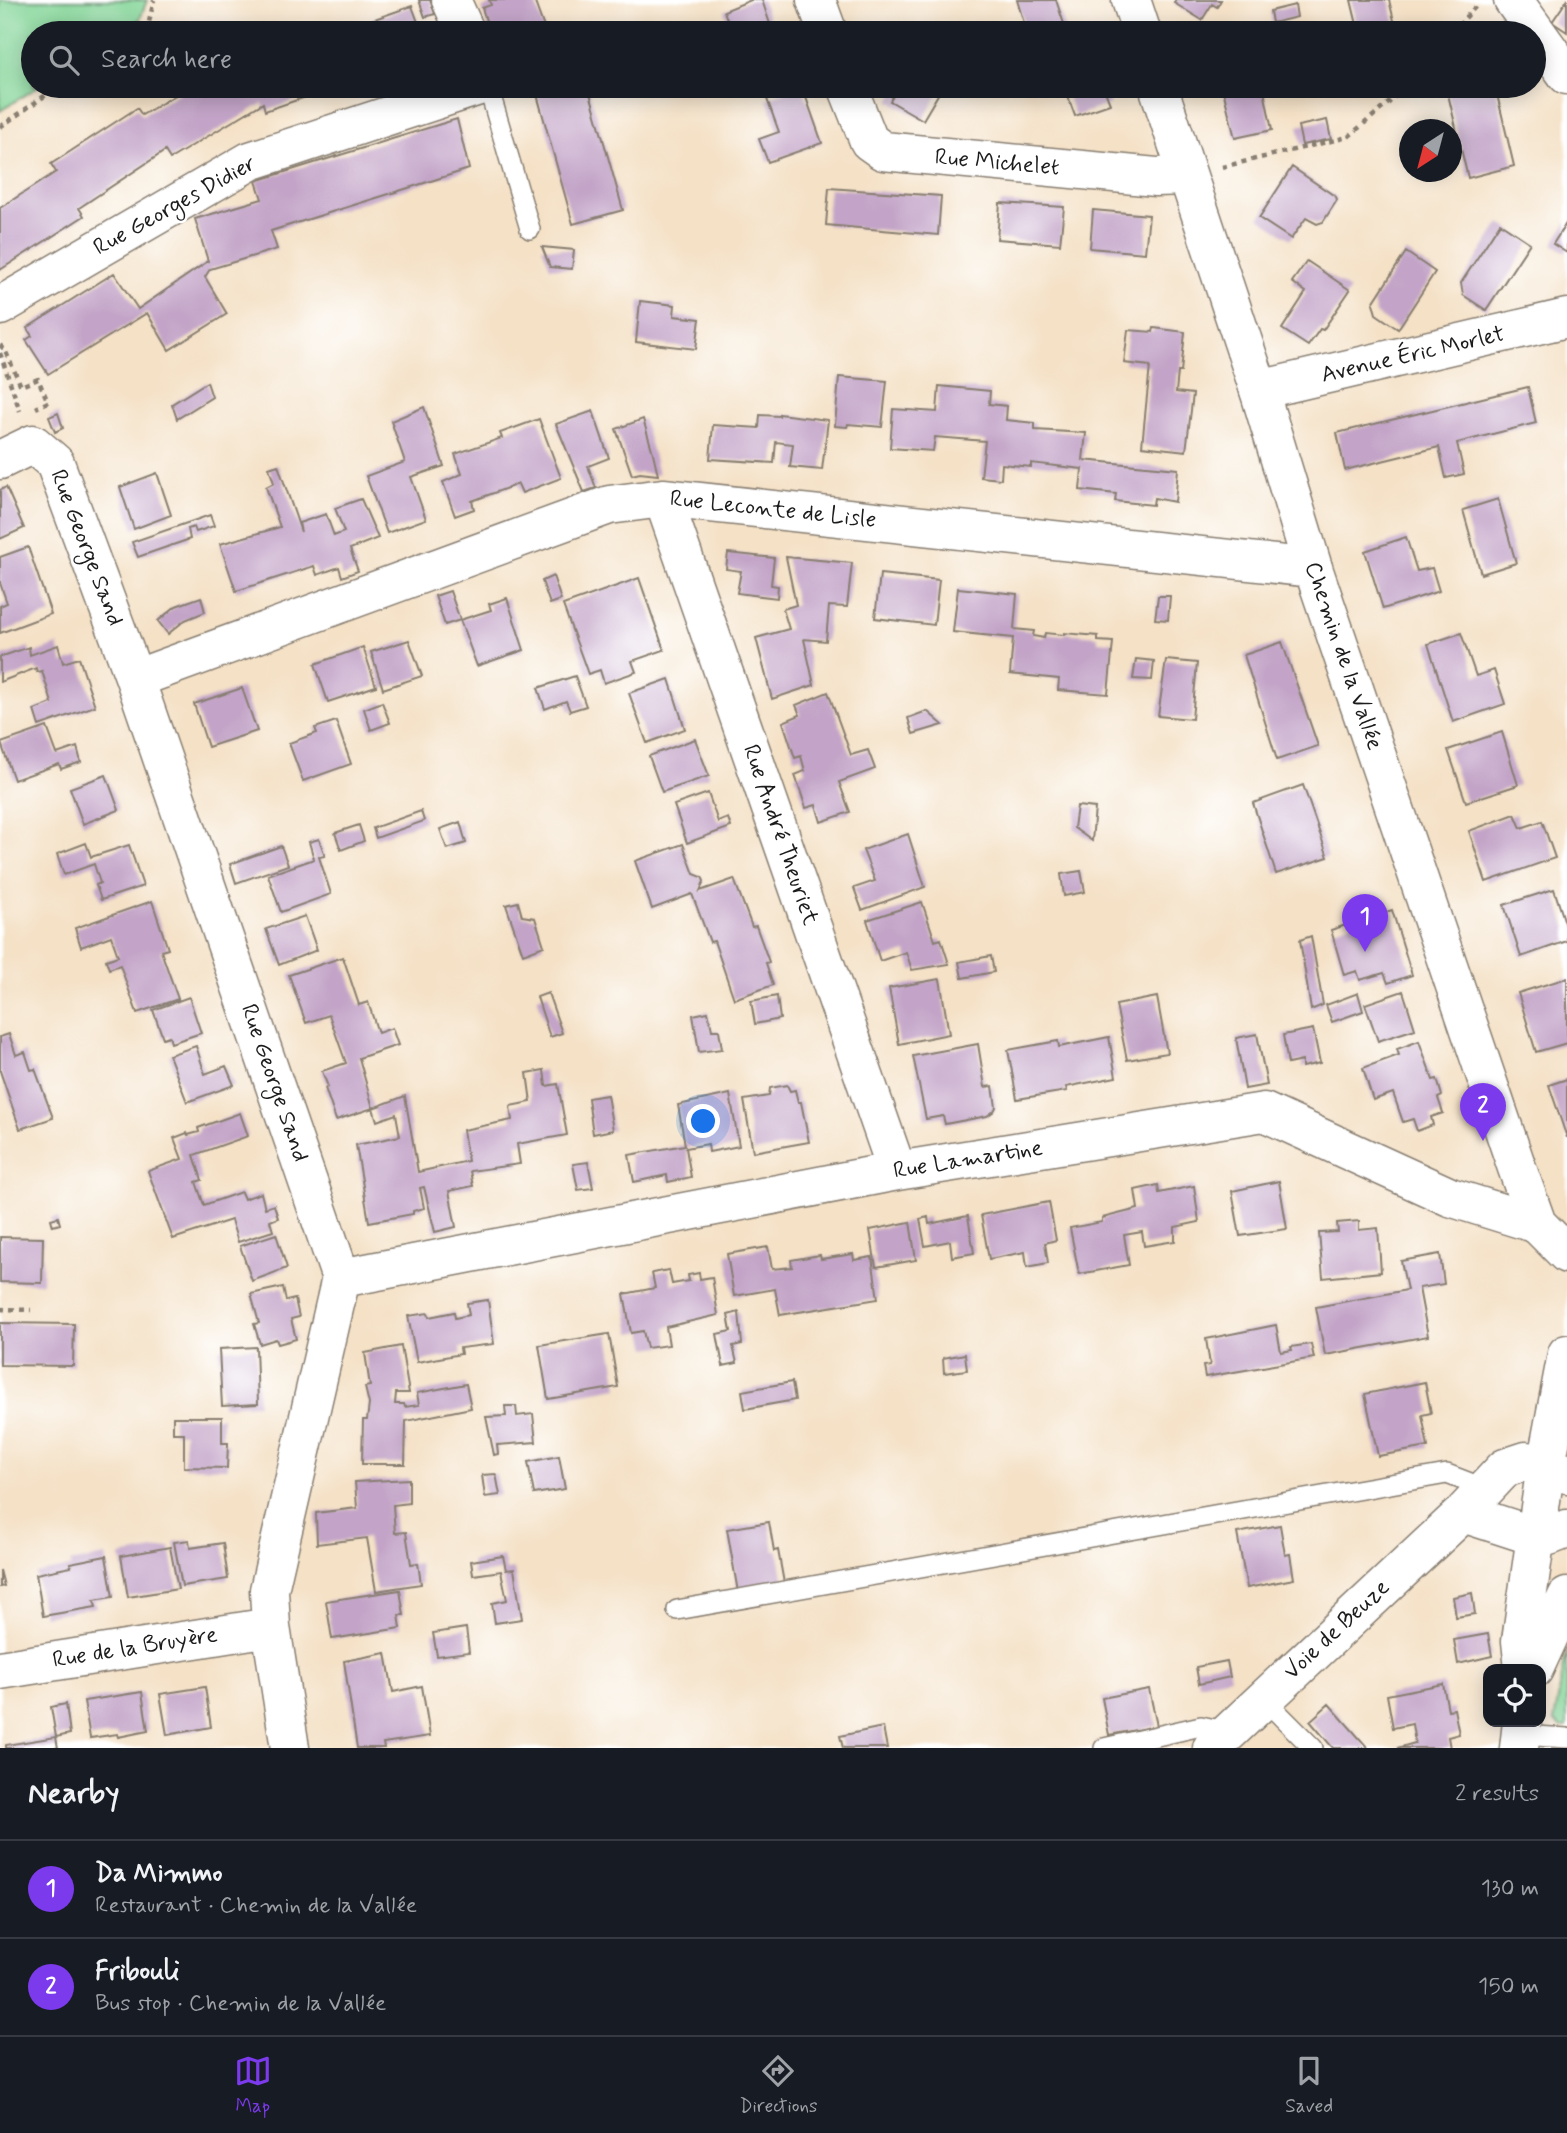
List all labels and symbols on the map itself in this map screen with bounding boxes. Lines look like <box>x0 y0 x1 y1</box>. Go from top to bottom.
north arrow <box>1399 119 1462 182</box>
street label: Rue Michelet <box>933 143 1061 183</box>
street label: Rue Georges Didier <box>88 149 263 265</box>
street label: Avenue Éric Morlet <box>1318 318 1508 391</box>
street label: Rue George Sand <box>41 466 130 631</box>
street label: Rue Leconte de Lisle <box>668 484 878 536</box>
street label: Chemin de la Vallée <box>1297 558 1389 754</box>
street label: Rue André Theuriet <box>735 741 825 930</box>
pin: 1 <box>1342 894 1388 952</box>
street label: Rue George Sand <box>231 1000 315 1167</box>
pin: 2 <box>1460 1083 1506 1141</box>
your location <box>686 1104 720 1138</box>
street label: Rue Lamartine <box>891 1133 1045 1187</box>
street label: Voie de Beuze <box>1278 1573 1396 1687</box>
street label: Rue de la Bruyère <box>51 1620 219 1676</box>

